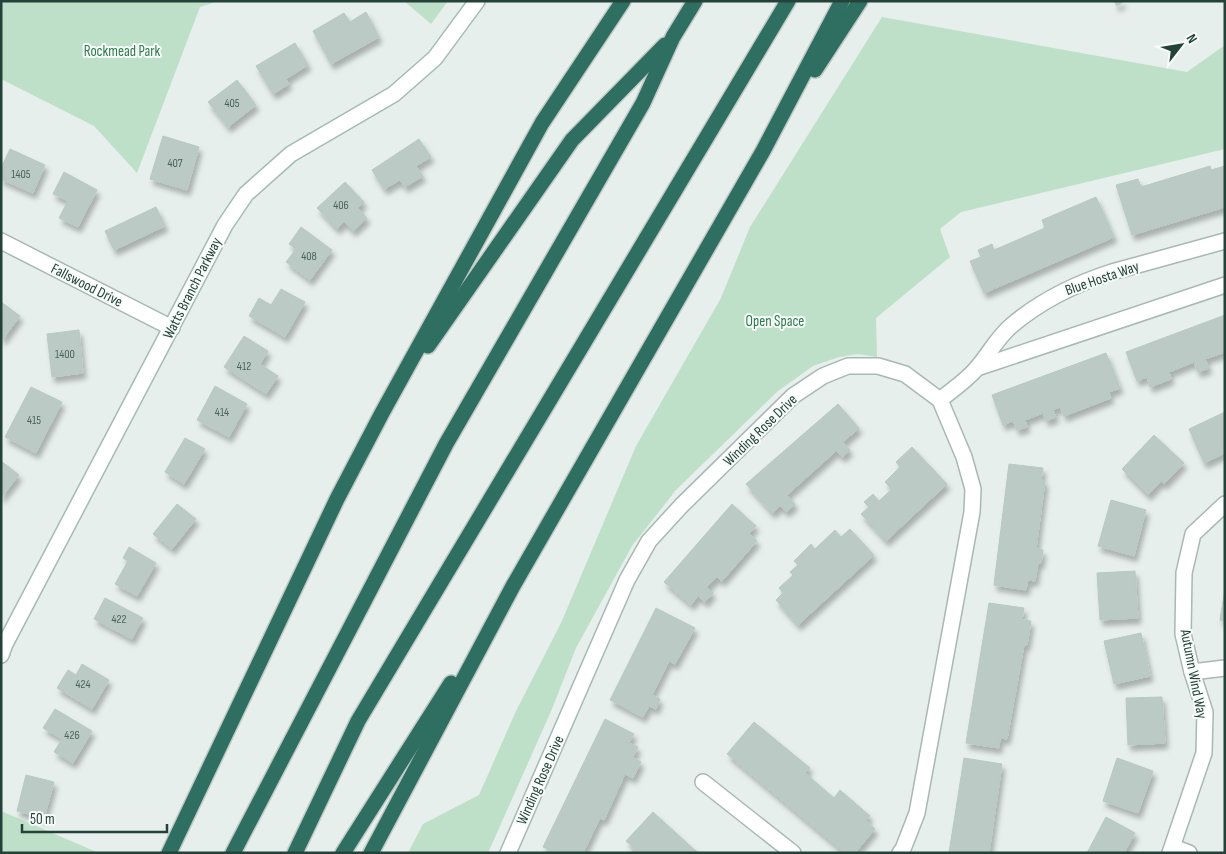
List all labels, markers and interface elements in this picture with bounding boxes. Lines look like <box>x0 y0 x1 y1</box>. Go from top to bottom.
north arrow <box>1156 20 1206 70</box>
text: N <box>1183 31 1201 46</box>
park label: Rockmead Park <box>84 42 161 61</box>
house number: 405 <box>224 96 240 111</box>
house number: 407 <box>167 156 183 171</box>
house number: 1405 <box>11 167 31 182</box>
house number: 406 <box>333 198 349 213</box>
street label: Watts Branch Parkway <box>159 234 226 342</box>
house number: 408 <box>301 249 317 264</box>
street label: Blue Hosta Way <box>1063 257 1142 300</box>
street label: Fallswood Drive <box>48 259 126 312</box>
park label: Open Space <box>746 312 804 331</box>
house number: 1400 <box>55 347 75 362</box>
house number: 412 <box>237 359 251 374</box>
street label: Winding Rose Drive <box>719 390 801 470</box>
house number: 414 <box>215 405 229 420</box>
house number: 415 <box>27 413 41 428</box>
house number: 422 <box>112 612 127 627</box>
street label: Autumn Wind Way <box>1175 627 1211 720</box>
house number: 424 <box>76 677 90 692</box>
house number: 426 <box>64 728 80 743</box>
street label: Winding Rose Drive <box>512 733 569 828</box>
scale bar <box>22 802 168 834</box>
text: 50 m <box>30 810 55 829</box>

